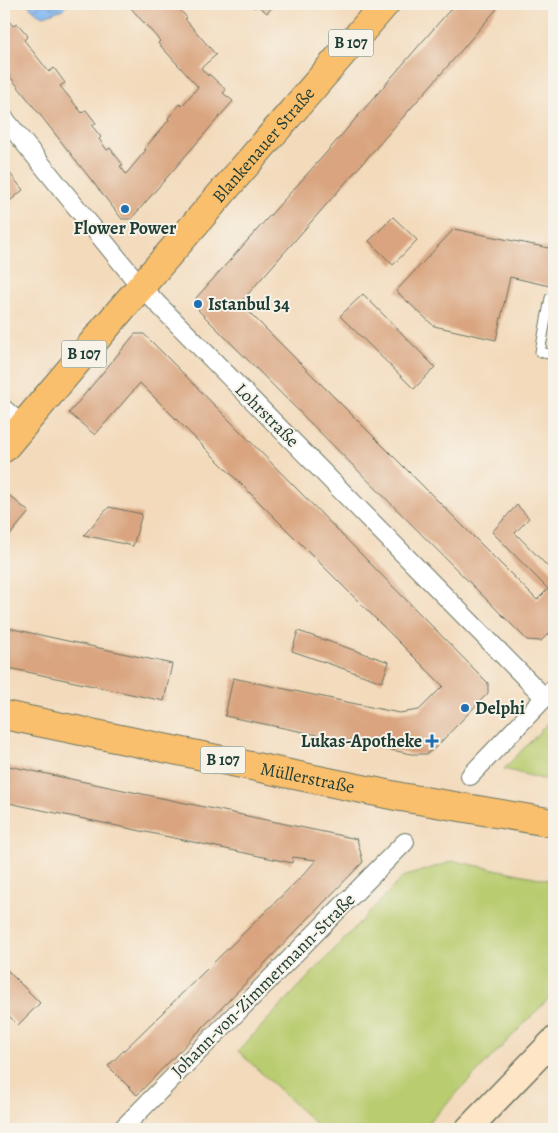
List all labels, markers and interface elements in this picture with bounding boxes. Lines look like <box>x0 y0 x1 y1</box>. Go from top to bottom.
road number: B 107 <box>328 29 374 56</box>
street label: Blankenauer Straße <box>207 82 320 208</box>
marker: Flower Power <box>119 203 131 215</box>
place label: Flower Power <box>74 216 177 240</box>
place label: Istanbul 34 <box>208 292 290 316</box>
marker: Istanbul 34 <box>192 298 204 310</box>
road number: B 107 <box>62 340 106 368</box>
street label: Lohrstraße <box>230 378 304 452</box>
place label: Delphi <box>475 696 525 720</box>
marker: Delphi <box>459 702 471 714</box>
place label: Lukas-Apotheke <box>301 729 422 753</box>
marker: Lukas-Apotheke <box>426 735 438 747</box>
road number: B 107 <box>200 746 246 774</box>
street label: Müllerstraße <box>258 756 357 799</box>
street label: Johann-von-Zimmermann-Straße <box>166 888 360 1082</box>

